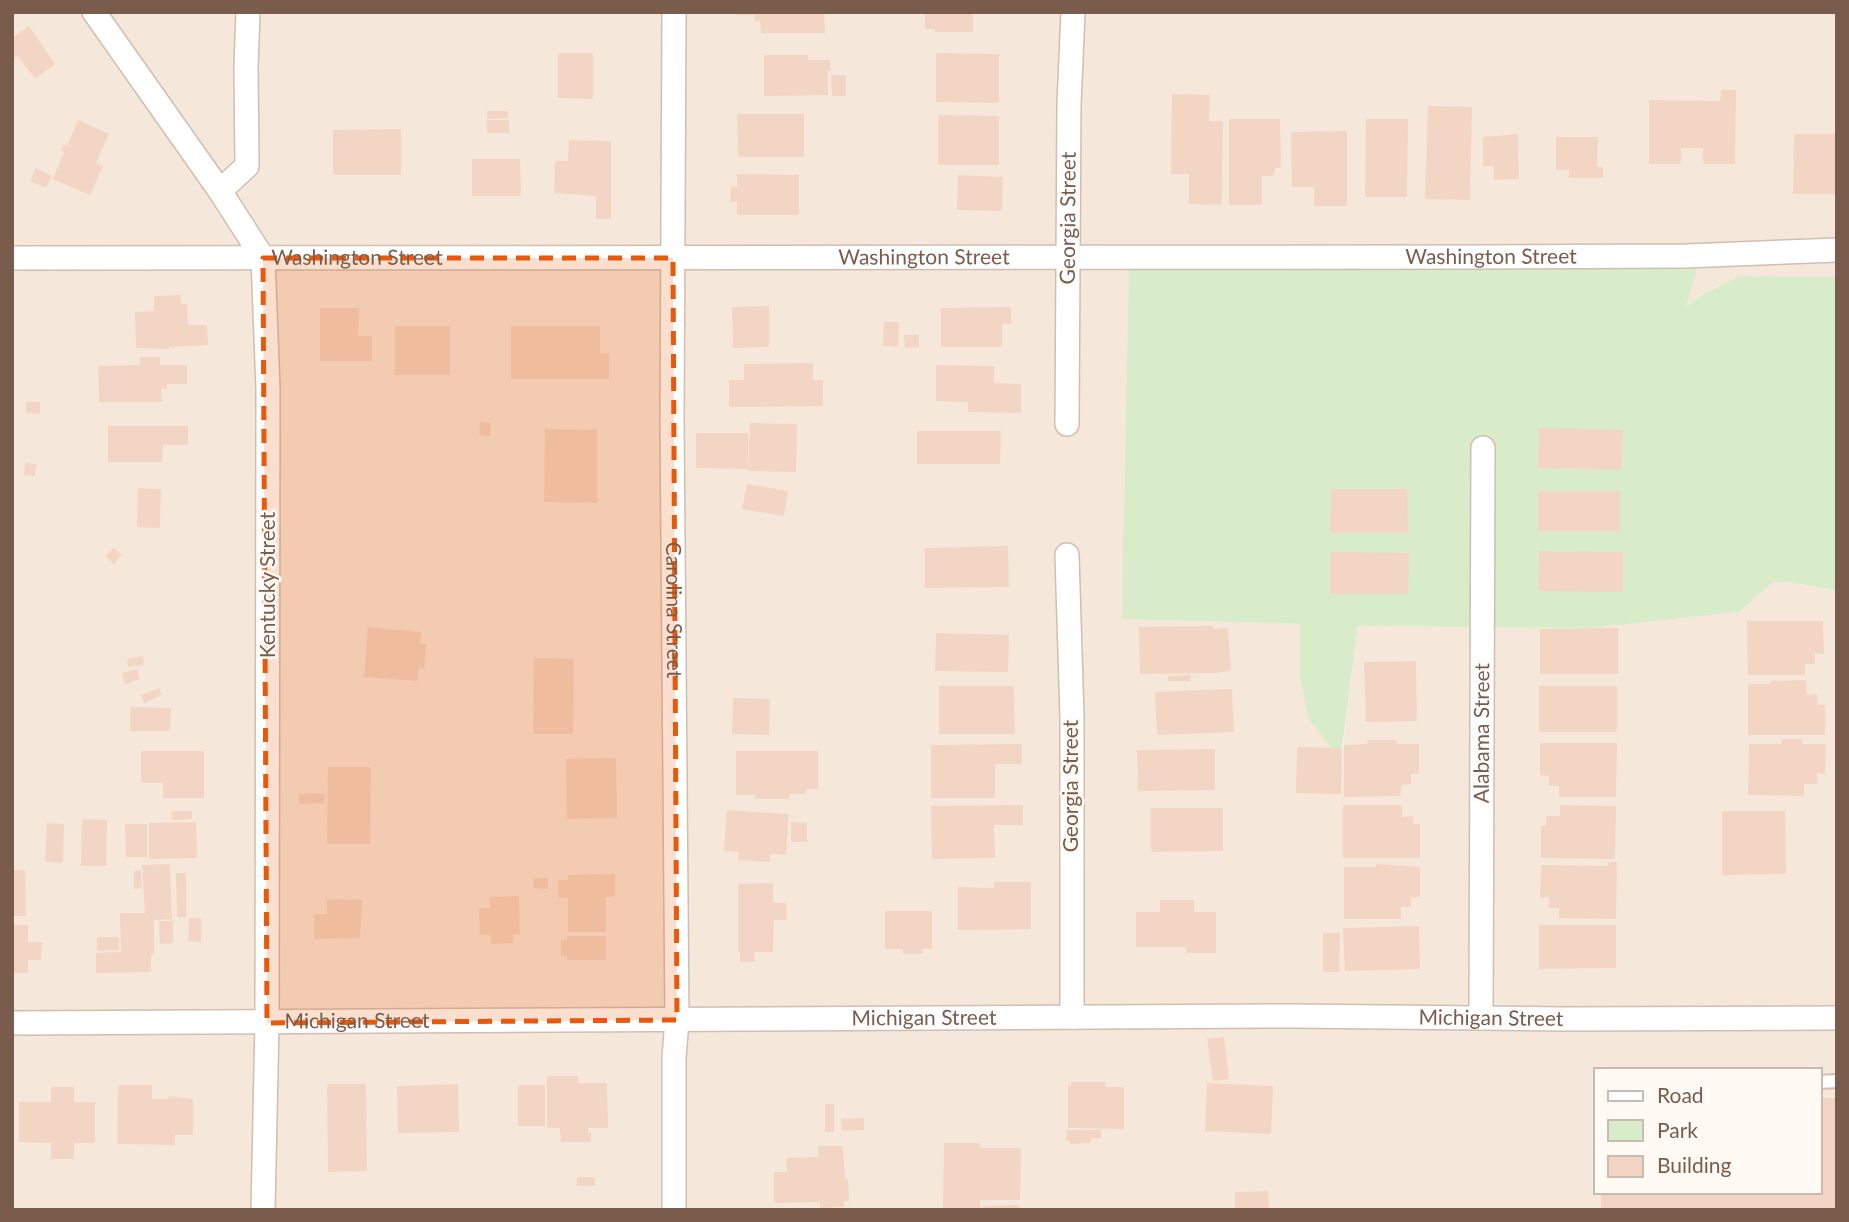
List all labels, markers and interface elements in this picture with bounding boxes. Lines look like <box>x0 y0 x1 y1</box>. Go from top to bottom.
street label: Georgia Street <box>1054 151 1080 284</box>
street label: Washington Street <box>838 243 1010 268</box>
street label: Washington Street <box>1405 243 1577 268</box>
street label: Washington Street <box>271 244 443 269</box>
street label: Kentucky Street <box>254 511 279 658</box>
street label: Carolina Street <box>662 542 688 679</box>
street label: Alabama Street <box>1468 662 1493 803</box>
street label: Georgia Street <box>1057 719 1082 852</box>
street label: Michigan Street <box>1418 1003 1564 1030</box>
street label: Michigan Street <box>851 1004 997 1029</box>
street label: Michigan Street <box>284 1007 430 1033</box>
legend <box>1594 1068 1821 1194</box>
text: Road <box>1657 1082 1704 1107</box>
text: Park <box>1657 1117 1698 1142</box>
text: Building <box>1657 1152 1732 1177</box>

